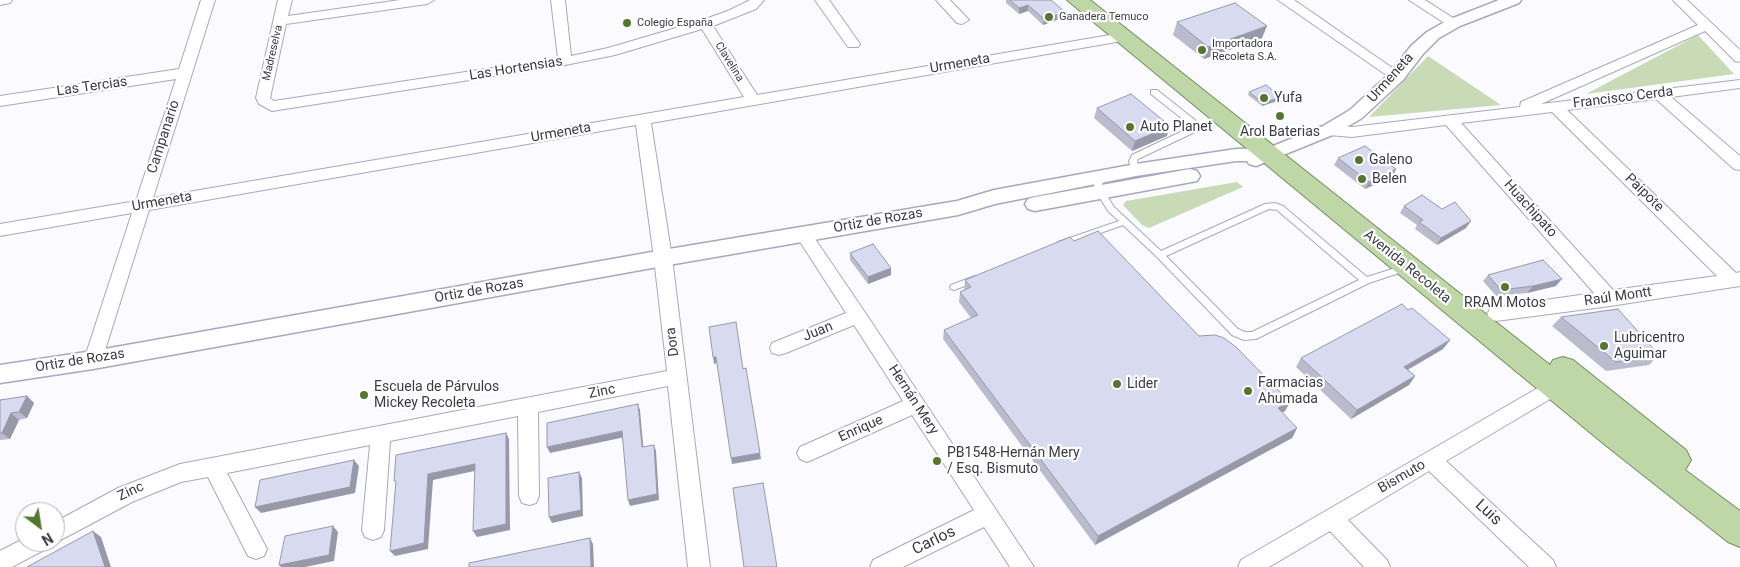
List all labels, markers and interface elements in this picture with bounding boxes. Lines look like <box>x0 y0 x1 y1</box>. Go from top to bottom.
place label: Ganadera Temuco <box>1059 10 1148 24</box>
marker: Ganadera Temuco <box>1043 11 1055 23</box>
place label: Colegio España <box>637 16 713 30</box>
marker: Colegio España <box>621 17 633 29</box>
street label: Madreselva <box>260 24 286 82</box>
place label: Importadora Recoleta S.A. <box>1212 37 1277 63</box>
street label: Clavelina <box>712 40 746 84</box>
marker: Importadora Recoleta S.A. <box>1196 44 1208 56</box>
street label: Urmeneta <box>929 50 991 78</box>
street label: Urmeneta <box>1364 50 1418 106</box>
street label: Las Hortensias <box>468 53 564 85</box>
street label: Las Tercias <box>56 74 128 100</box>
street label: Francisco Cerda <box>1572 84 1674 112</box>
place label: Yufa <box>1274 90 1302 106</box>
marker: Yufa <box>1258 92 1270 104</box>
street label: Campanario <box>144 98 184 176</box>
marker: Arol Baterias <box>1274 110 1286 122</box>
street label: Urmeneta <box>530 119 592 147</box>
place label: Auto Planet <box>1140 119 1212 135</box>
marker: Auto Planet <box>1124 121 1136 133</box>
place label: Arol Baterias <box>1240 124 1320 140</box>
place label: Galeno <box>1369 152 1413 168</box>
marker: Galeno <box>1353 154 1365 166</box>
street label: Paipote <box>1621 170 1667 216</box>
place label: Belen <box>1372 171 1407 187</box>
marker: Belen <box>1356 173 1368 185</box>
street label: Huachipato <box>1500 177 1560 241</box>
street label: Urmeneta <box>131 188 193 216</box>
street label: Ortiz de Rozas <box>832 205 924 237</box>
street label: Avenida Recoleta <box>1360 227 1454 307</box>
street label: Ortiz de Rozas <box>433 275 525 307</box>
marker: RRAM Motos <box>1499 281 1511 293</box>
street label: Raúl Montt <box>1583 284 1653 310</box>
place label: RRAM Motos <box>1464 295 1546 311</box>
street label: Juan <box>801 318 835 346</box>
street label: Dora <box>663 326 683 358</box>
place label: Lubricentro Aguimar <box>1614 330 1685 362</box>
marker: Lubricentro Aguimar <box>1598 340 1610 352</box>
street label: Ortiz de Rozas <box>34 346 126 376</box>
street label: Hernán Mery <box>884 362 942 438</box>
place label: Farmacias Ahumada <box>1258 375 1323 408</box>
place label: Lider <box>1127 376 1158 392</box>
marker: Lider <box>1111 378 1123 390</box>
place label: Escuela de Párvulos Mickey Recoleta <box>374 379 499 412</box>
street label: Zinc <box>587 381 617 403</box>
marker: Farmacias Ahumada <box>1242 385 1254 397</box>
marker: Escuela de Párvulos Mickey Recoleta <box>358 389 370 401</box>
street label: Enrique <box>836 412 886 446</box>
place label: PB1548-Hernán Mery / Esq. Bismuto <box>947 445 1080 478</box>
marker: PB1548-Hernán Mery / Esq. Bismuto <box>931 455 943 467</box>
street label: Bismuto <box>1375 457 1429 497</box>
street label: Zinc <box>115 479 147 505</box>
street label: Luis <box>1471 496 1505 530</box>
north arrow <box>15 502 65 552</box>
street label: Carlos <box>909 522 959 560</box>
text: N <box>39 530 56 548</box>

